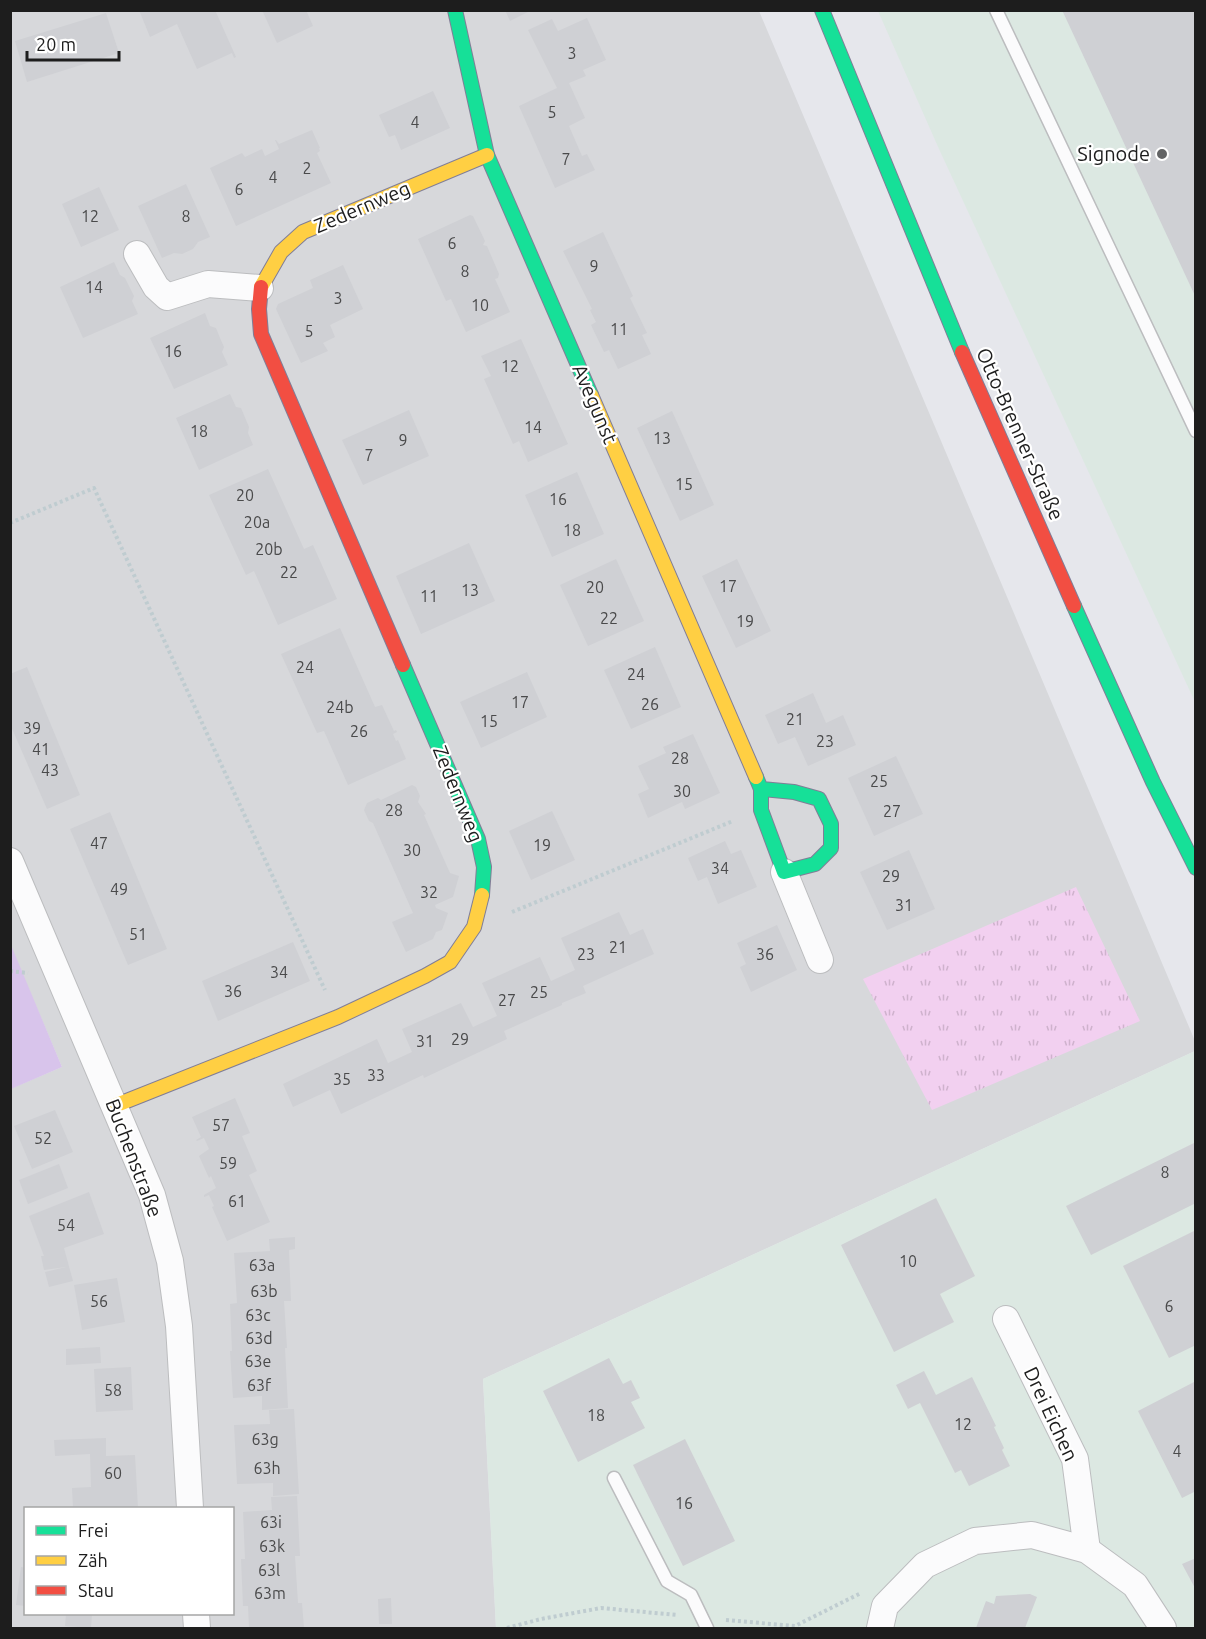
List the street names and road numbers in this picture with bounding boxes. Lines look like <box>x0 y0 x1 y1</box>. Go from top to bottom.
street label: Zedernweg <box>310 176 413 237</box>
street label: Otto-Brenner-Straße <box>972 344 1069 523</box>
street label: Avegunst <box>568 360 623 447</box>
street label: Zedernweg <box>429 742 488 845</box>
street label: Buchenstraße <box>101 1095 168 1220</box>
street label: Drei Eichen <box>1020 1363 1083 1465</box>

